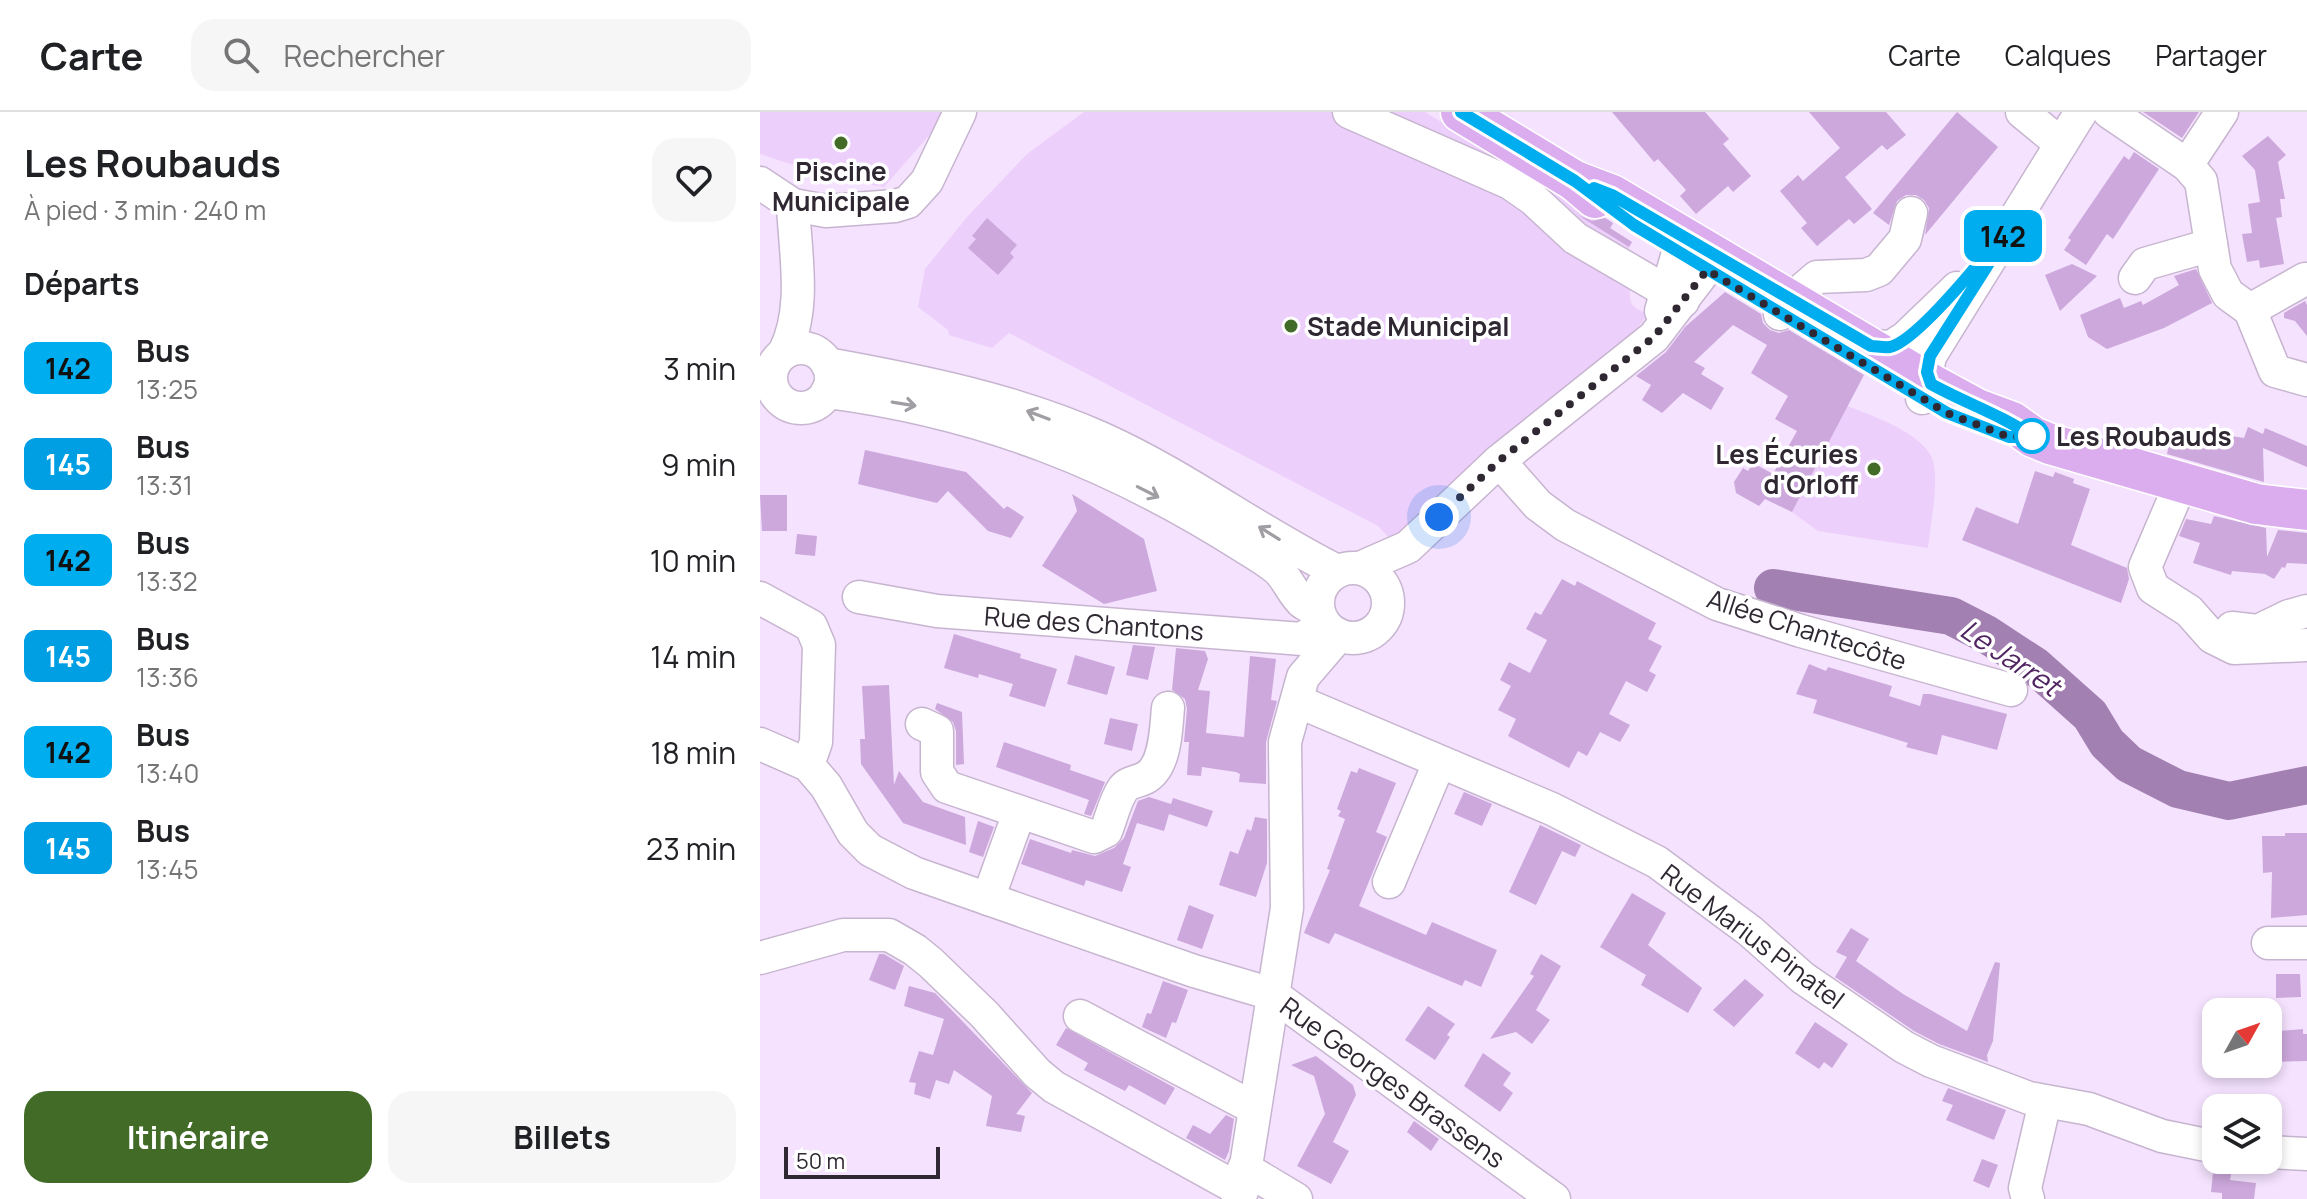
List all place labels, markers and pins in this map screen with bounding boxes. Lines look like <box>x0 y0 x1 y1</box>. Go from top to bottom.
marker: Piscine Municipale <box>832 134 850 152</box>
place label: Piscine Municipale <box>772 153 910 219</box>
place label: Stade Municipal <box>1307 308 1509 344</box>
marker: Stade Municipal <box>1282 317 1300 335</box>
place label: Les Roubauds <box>2056 418 2232 454</box>
marker: Les Roubauds <box>2015 419 2049 453</box>
place label: Les Écuries d'Orloff <box>1715 436 1858 502</box>
marker: Les Écuries d'Orloff <box>1865 460 1883 478</box>

